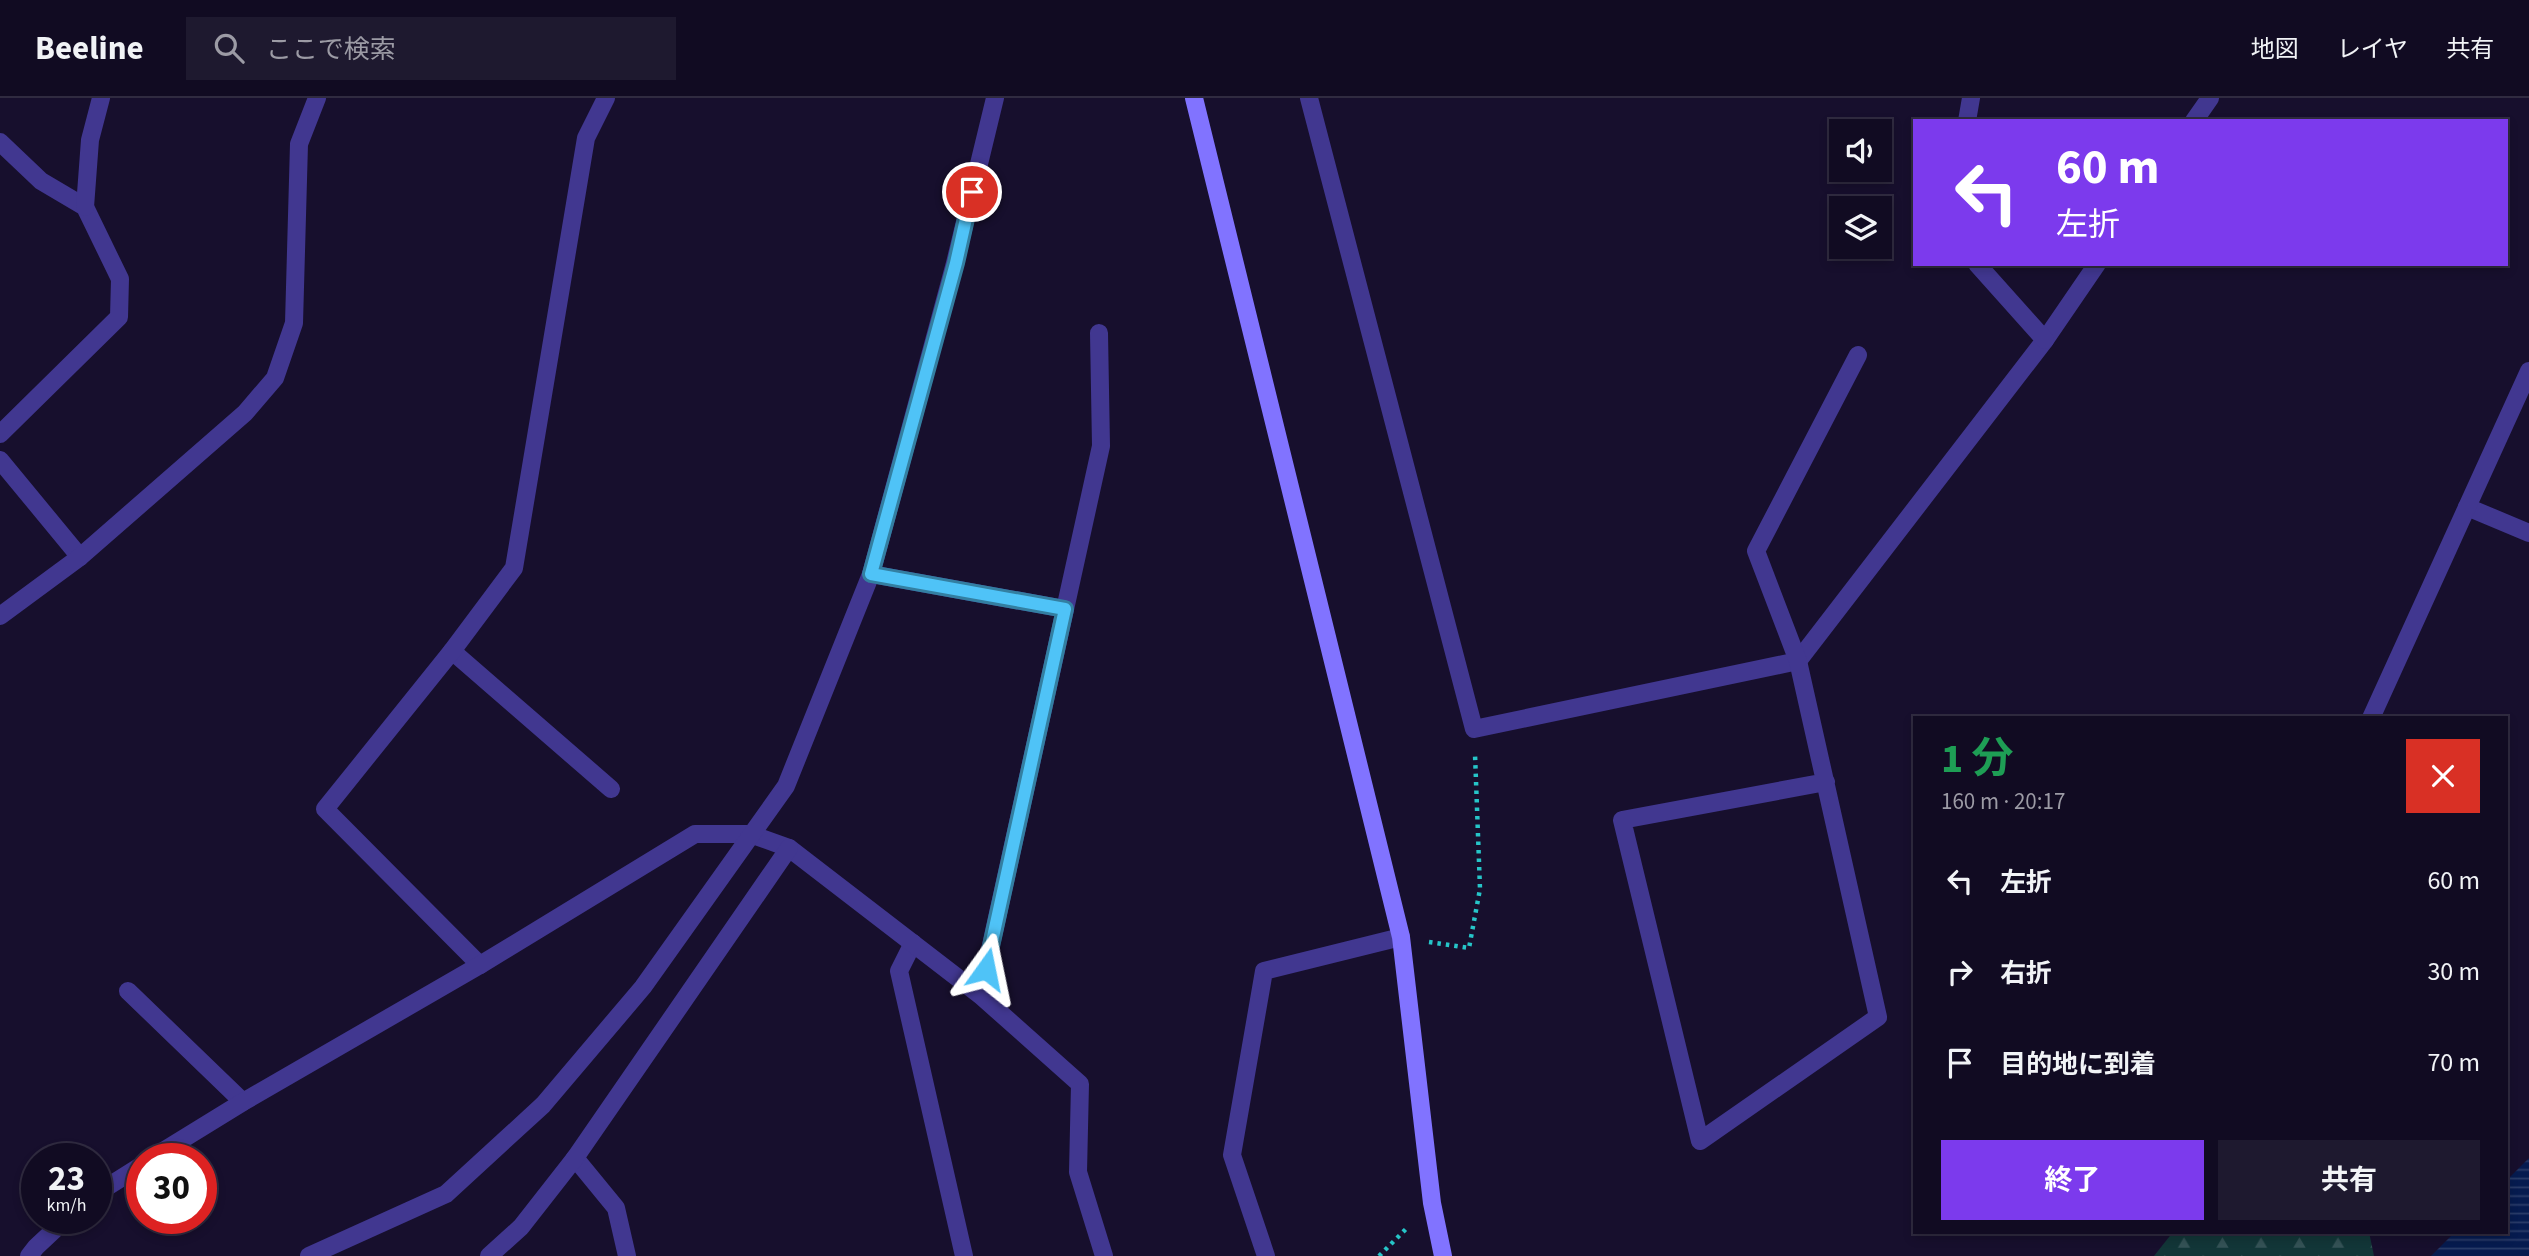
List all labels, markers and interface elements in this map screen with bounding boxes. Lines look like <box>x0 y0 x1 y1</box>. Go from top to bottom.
search box <box>186 17 676 80</box>
text: Beeline <box>35 25 144 72</box>
icon: search <box>210 29 248 67</box>
text: ここで検索 <box>266 31 396 68</box>
text: 地図 <box>2251 32 2299 67</box>
text: レイヤ <box>2337 32 2408 67</box>
text: 共有 <box>2446 32 2494 67</box>
map controls <box>1829 119 1892 259</box>
button: sound <box>1829 119 1892 182</box>
text: 60 m <box>2056 133 2160 203</box>
icon: left <box>1941 147 2032 238</box>
pin <box>942 162 1002 222</box>
icon: arrive <box>953 173 991 211</box>
button: layers <box>1829 196 1892 259</box>
text: 左折 <box>2056 202 2120 248</box>
text: 1 分 <box>1941 729 2014 789</box>
button: close <box>2406 739 2480 813</box>
text: 160 m · 20:17 <box>1941 785 2065 818</box>
icon: left <box>1941 862 1979 900</box>
text: 60 m <box>2427 862 2480 899</box>
text: 左折 <box>2000 864 2052 901</box>
position arrow <box>949 932 1023 1006</box>
icon: right <box>1941 953 1979 991</box>
text: 30 m <box>2427 953 2480 990</box>
text: 右折 <box>2000 955 2052 992</box>
icon: arrive <box>1941 1044 1979 1082</box>
text: 70 m <box>2427 1044 2480 1081</box>
text: 目的地に到着 <box>2000 1046 2156 1083</box>
button: 終了 <box>1941 1140 2204 1220</box>
button: 共有 <box>2218 1140 2480 1220</box>
speed limit sign: 30 <box>126 1143 217 1234</box>
text: 23 <box>48 1154 85 1204</box>
text: km/h <box>47 1193 86 1218</box>

